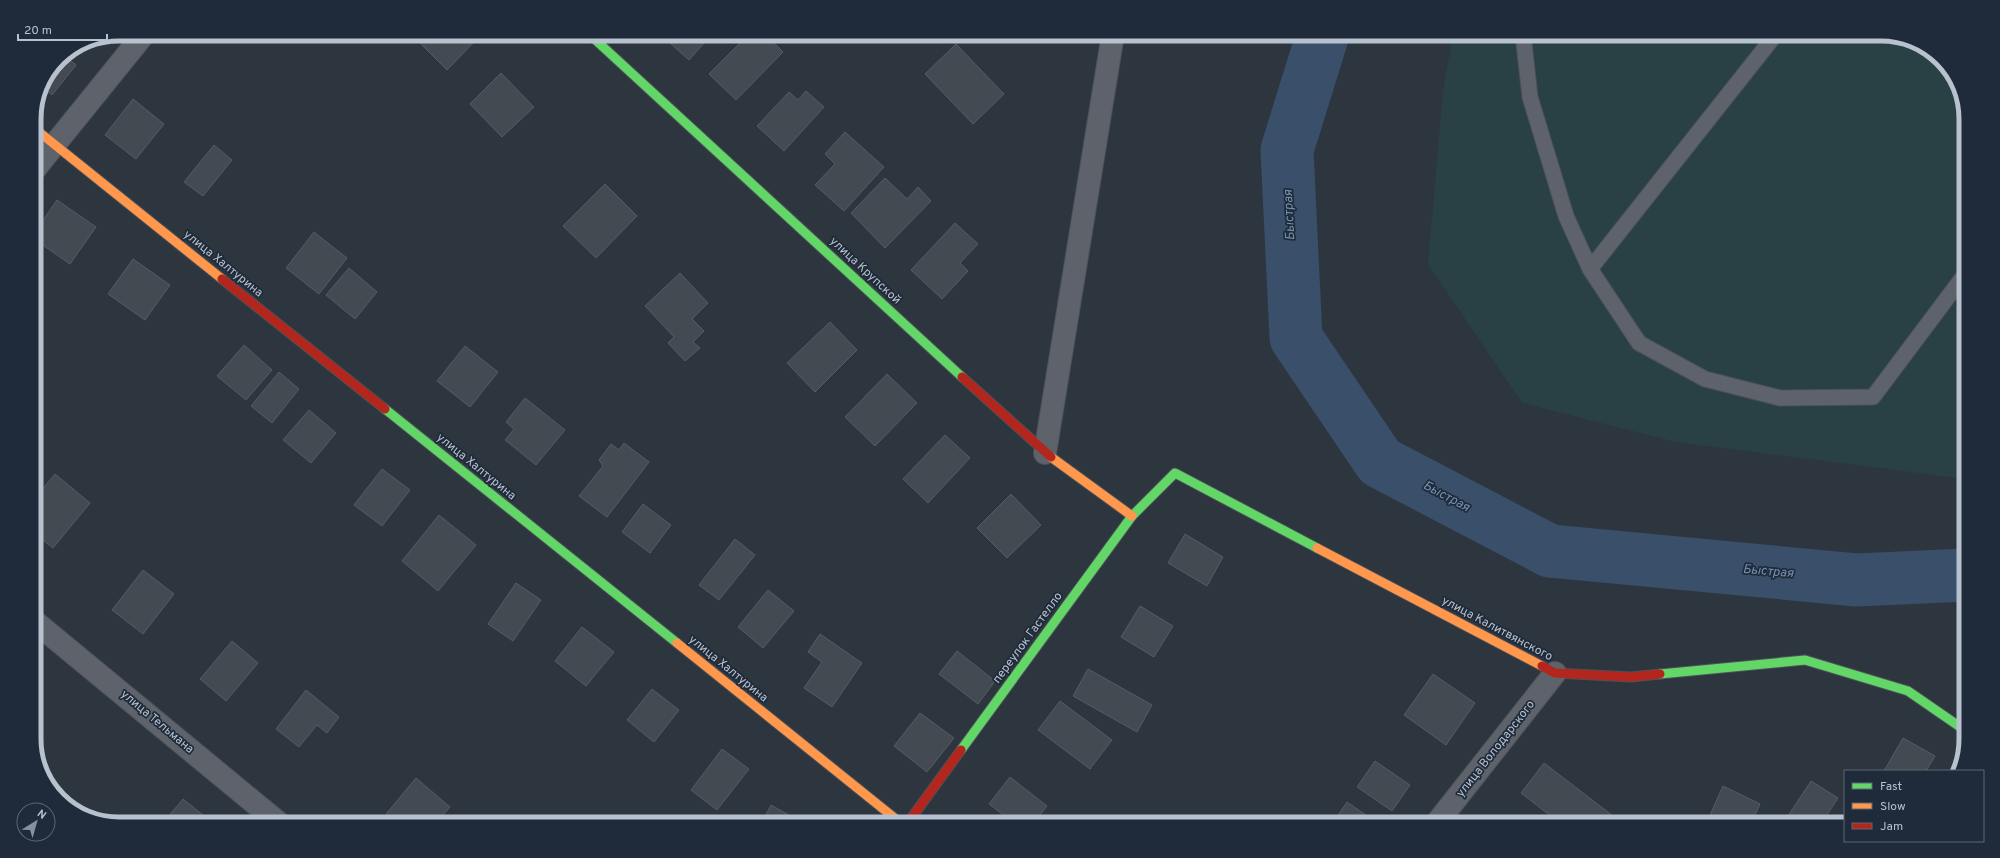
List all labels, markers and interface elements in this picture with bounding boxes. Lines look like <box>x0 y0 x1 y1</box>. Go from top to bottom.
scale bar <box>18 16 107 42</box>
text: 20 m <box>24 23 52 39</box>
water label: Быстрая <box>1281 189 1299 241</box>
street label: улица Халтурина <box>180 227 266 301</box>
street label: улица Крупской <box>826 234 904 308</box>
street label: улица Халтурина <box>433 430 519 504</box>
water label: Быстрая <box>1420 478 1472 516</box>
water label: Быстрая <box>1742 562 1794 582</box>
street label: переулок Гастелло <box>989 589 1067 687</box>
street label: улица Калитвянского <box>1439 593 1556 665</box>
street label: улица Халтурина <box>685 632 771 706</box>
street label: улица Тельмана <box>117 687 197 757</box>
street label: улица Володарского <box>1453 697 1539 801</box>
legend <box>1844 770 1984 842</box>
text: Fast <box>1880 779 1902 795</box>
text: Slow <box>1880 799 1906 815</box>
north arrow <box>16 802 56 842</box>
text: N <box>34 807 49 823</box>
text: Jam <box>1880 819 1903 835</box>

